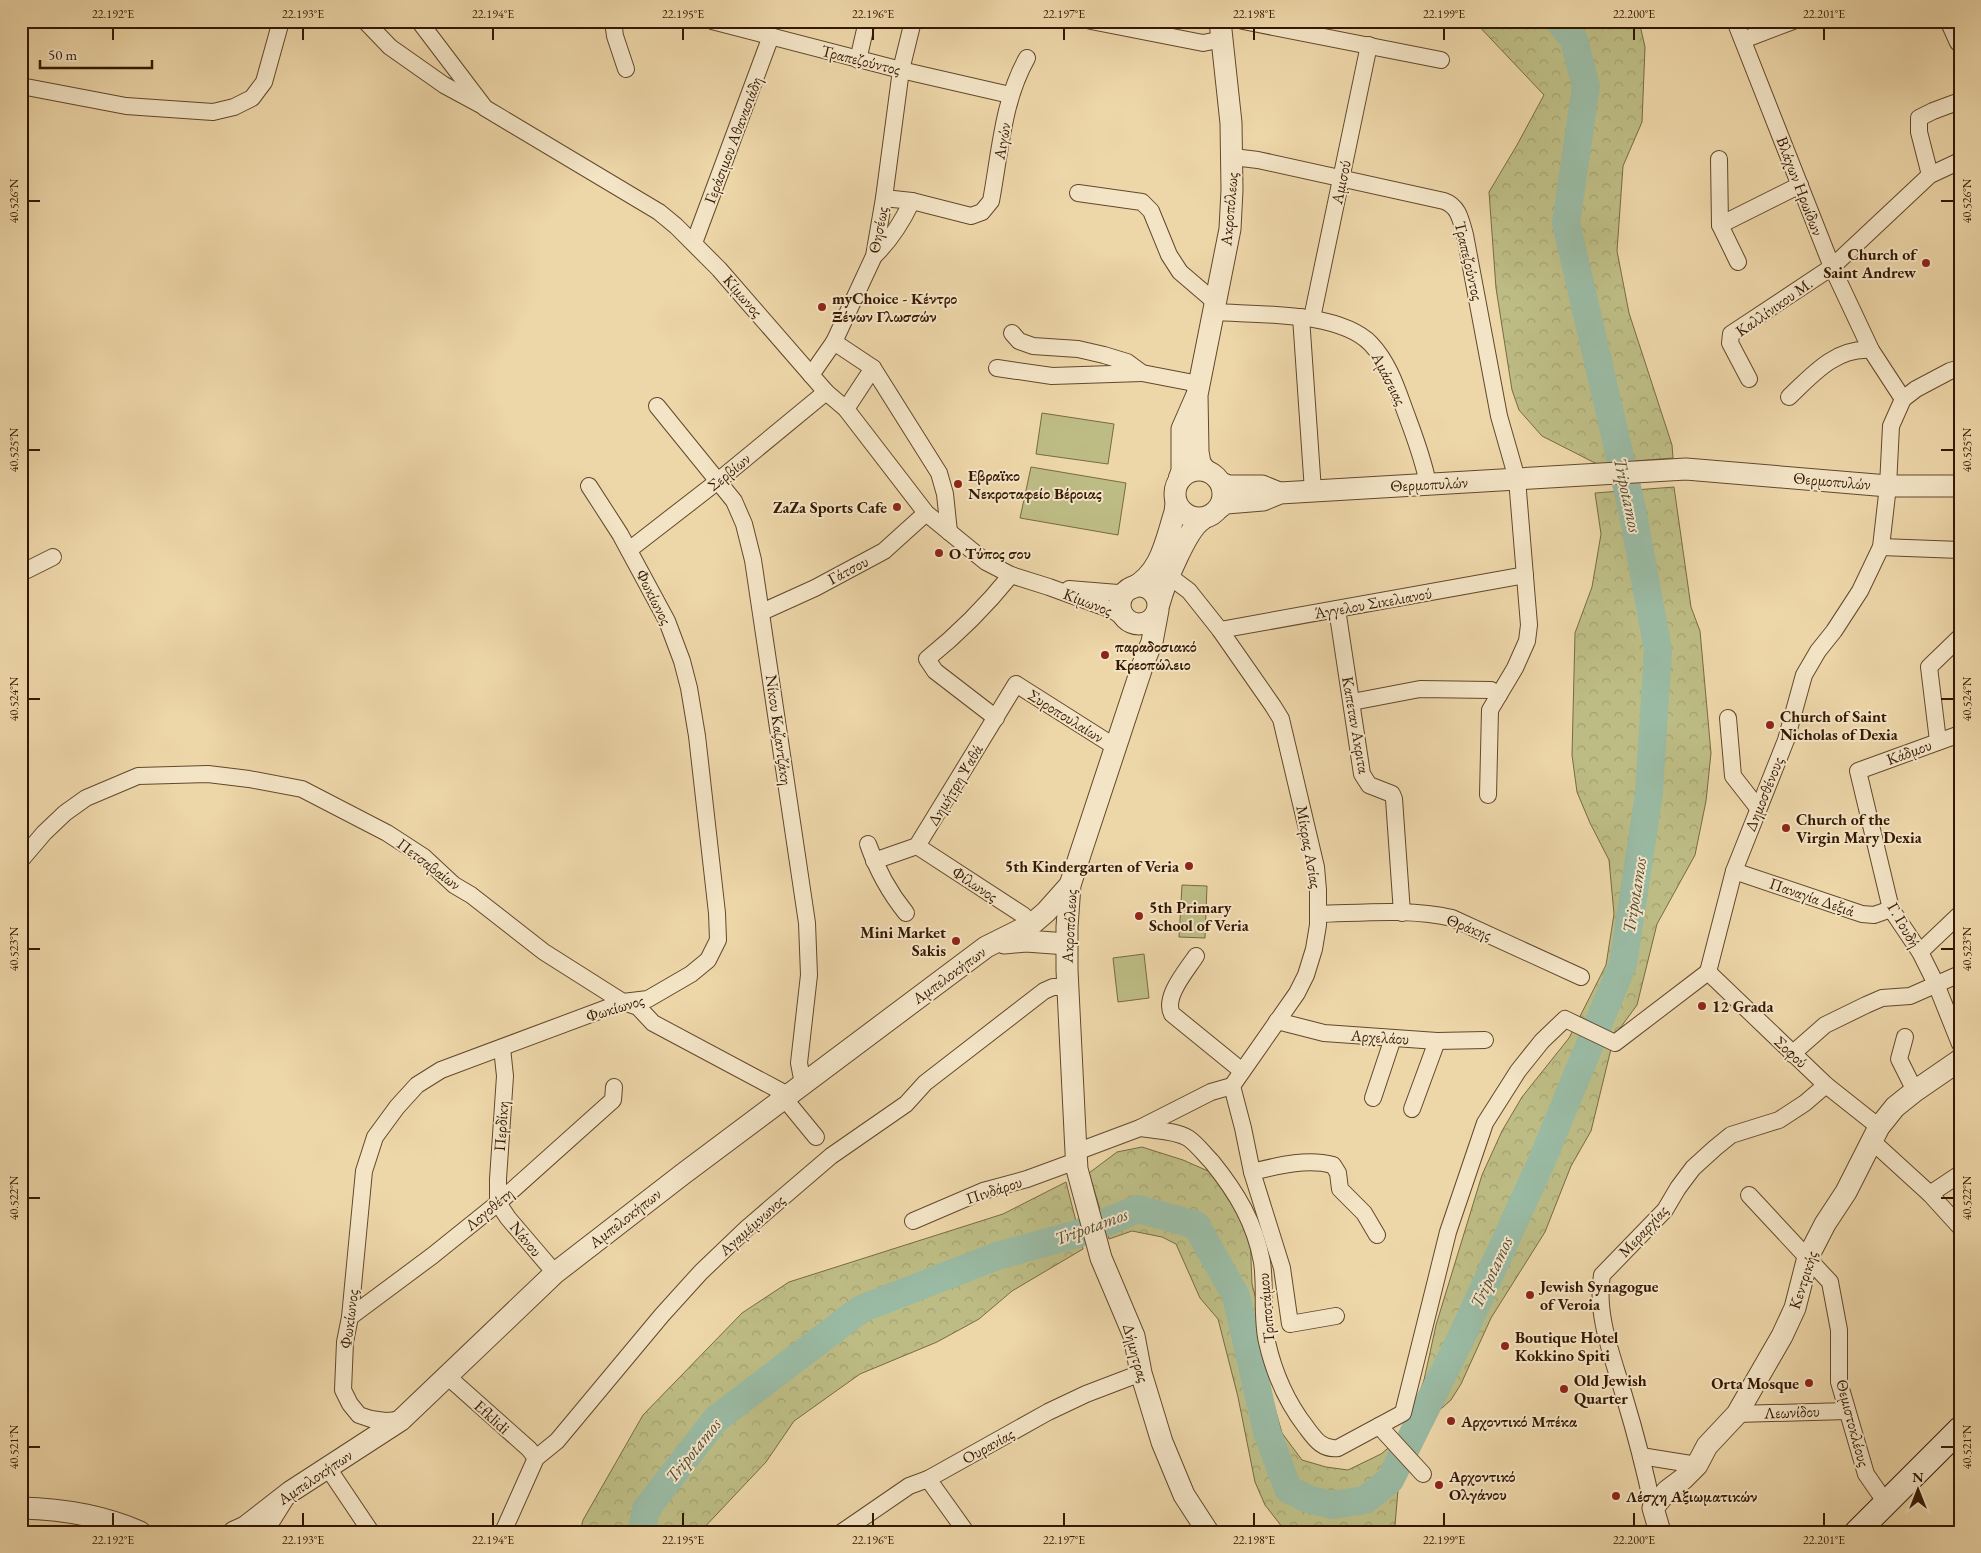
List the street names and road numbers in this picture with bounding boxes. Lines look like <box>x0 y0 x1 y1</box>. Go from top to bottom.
street label: Τραπεζούντος <box>819 40 903 80</box>
street label: Γεράσιμου Αθανασιάδη <box>699 74 767 206</box>
street label: Αιγών <box>988 121 1016 162</box>
street label: Βλάχων Ηρωίδων <box>1771 133 1829 239</box>
street label: Αμισού <box>1326 158 1356 207</box>
street label: Ακροπόλεως <box>1215 171 1243 248</box>
street label: Θησέως <box>863 204 893 255</box>
street label: Τραπεζούντος <box>1450 219 1488 303</box>
street label: Κίμωνος <box>718 270 768 322</box>
street label: Καλλίνικου Μ. <box>1731 273 1817 341</box>
street label: Αμάσειας <box>1366 348 1411 409</box>
street label: Σερβίων <box>703 448 755 496</box>
street label: Θερμοπυλών <box>1792 467 1872 495</box>
street label: Θερμοπυλών <box>1390 471 1468 497</box>
street label: Γάτσου <box>824 551 872 589</box>
street label: Φωκίωνος <box>631 566 677 629</box>
street label: Άγγελου Σικελιανού <box>1312 582 1433 624</box>
street label: Κίμωνος <box>1061 583 1116 621</box>
street label: Νίκου Καζαντζάκη <box>761 673 797 787</box>
street label: Καπεταν Ακριτα <box>1337 675 1375 776</box>
street label: Συροπουλαίων <box>1024 684 1108 748</box>
street label: Κάδμου <box>1883 734 1935 770</box>
street label: Δημήτρη Ψαθά <box>922 740 988 830</box>
street label: Δημοσθένους <box>1740 753 1789 834</box>
street label: Μίκρας Ασίας <box>1291 804 1327 891</box>
street label: Πετσαβαίων <box>393 833 465 895</box>
street label: Φίλωνος <box>948 861 1002 907</box>
street label: Παναγία Δεξιά <box>1767 873 1858 922</box>
street label: Ακροπόλεως <box>1057 888 1081 964</box>
street label: Γ. Γουδή <box>1883 898 1925 952</box>
street label: Θράκης <box>1443 909 1495 945</box>
street label: Αμπελοκήπων <box>907 941 990 1009</box>
street label: Φωκίωνος <box>583 989 647 1027</box>
street label: Αρχελάου <box>1349 1024 1410 1050</box>
street label: Σοφού <box>1770 1031 1812 1073</box>
street label: Περδίκη <box>489 1100 513 1152</box>
street label: Πινδάρου <box>963 1171 1025 1209</box>
street label: Λογοθέτη <box>460 1183 518 1236</box>
street label: Αμπελοκήπων <box>584 1183 665 1253</box>
street label: Αγαμέμνωνος <box>714 1190 790 1261</box>
street label: Μεραρχίας <box>1613 1200 1673 1262</box>
street label: Νάνου <box>505 1217 547 1261</box>
street label: Κεντρικής <box>1784 1248 1822 1312</box>
street label: Τριποτάμου <box>1252 1272 1280 1344</box>
street label: Φωκίωνος <box>335 1288 363 1350</box>
street label: Δήμητρας <box>1118 1321 1155 1385</box>
street label: Θεμιστοκλέους <box>1831 1377 1875 1470</box>
street label: Efklidi <box>470 1395 514 1439</box>
street label: Λεωνίδου <box>1763 1401 1820 1424</box>
street label: Ουρανίας <box>958 1423 1018 1469</box>
street label: Αμπελοκήπων <box>273 1444 356 1510</box>

